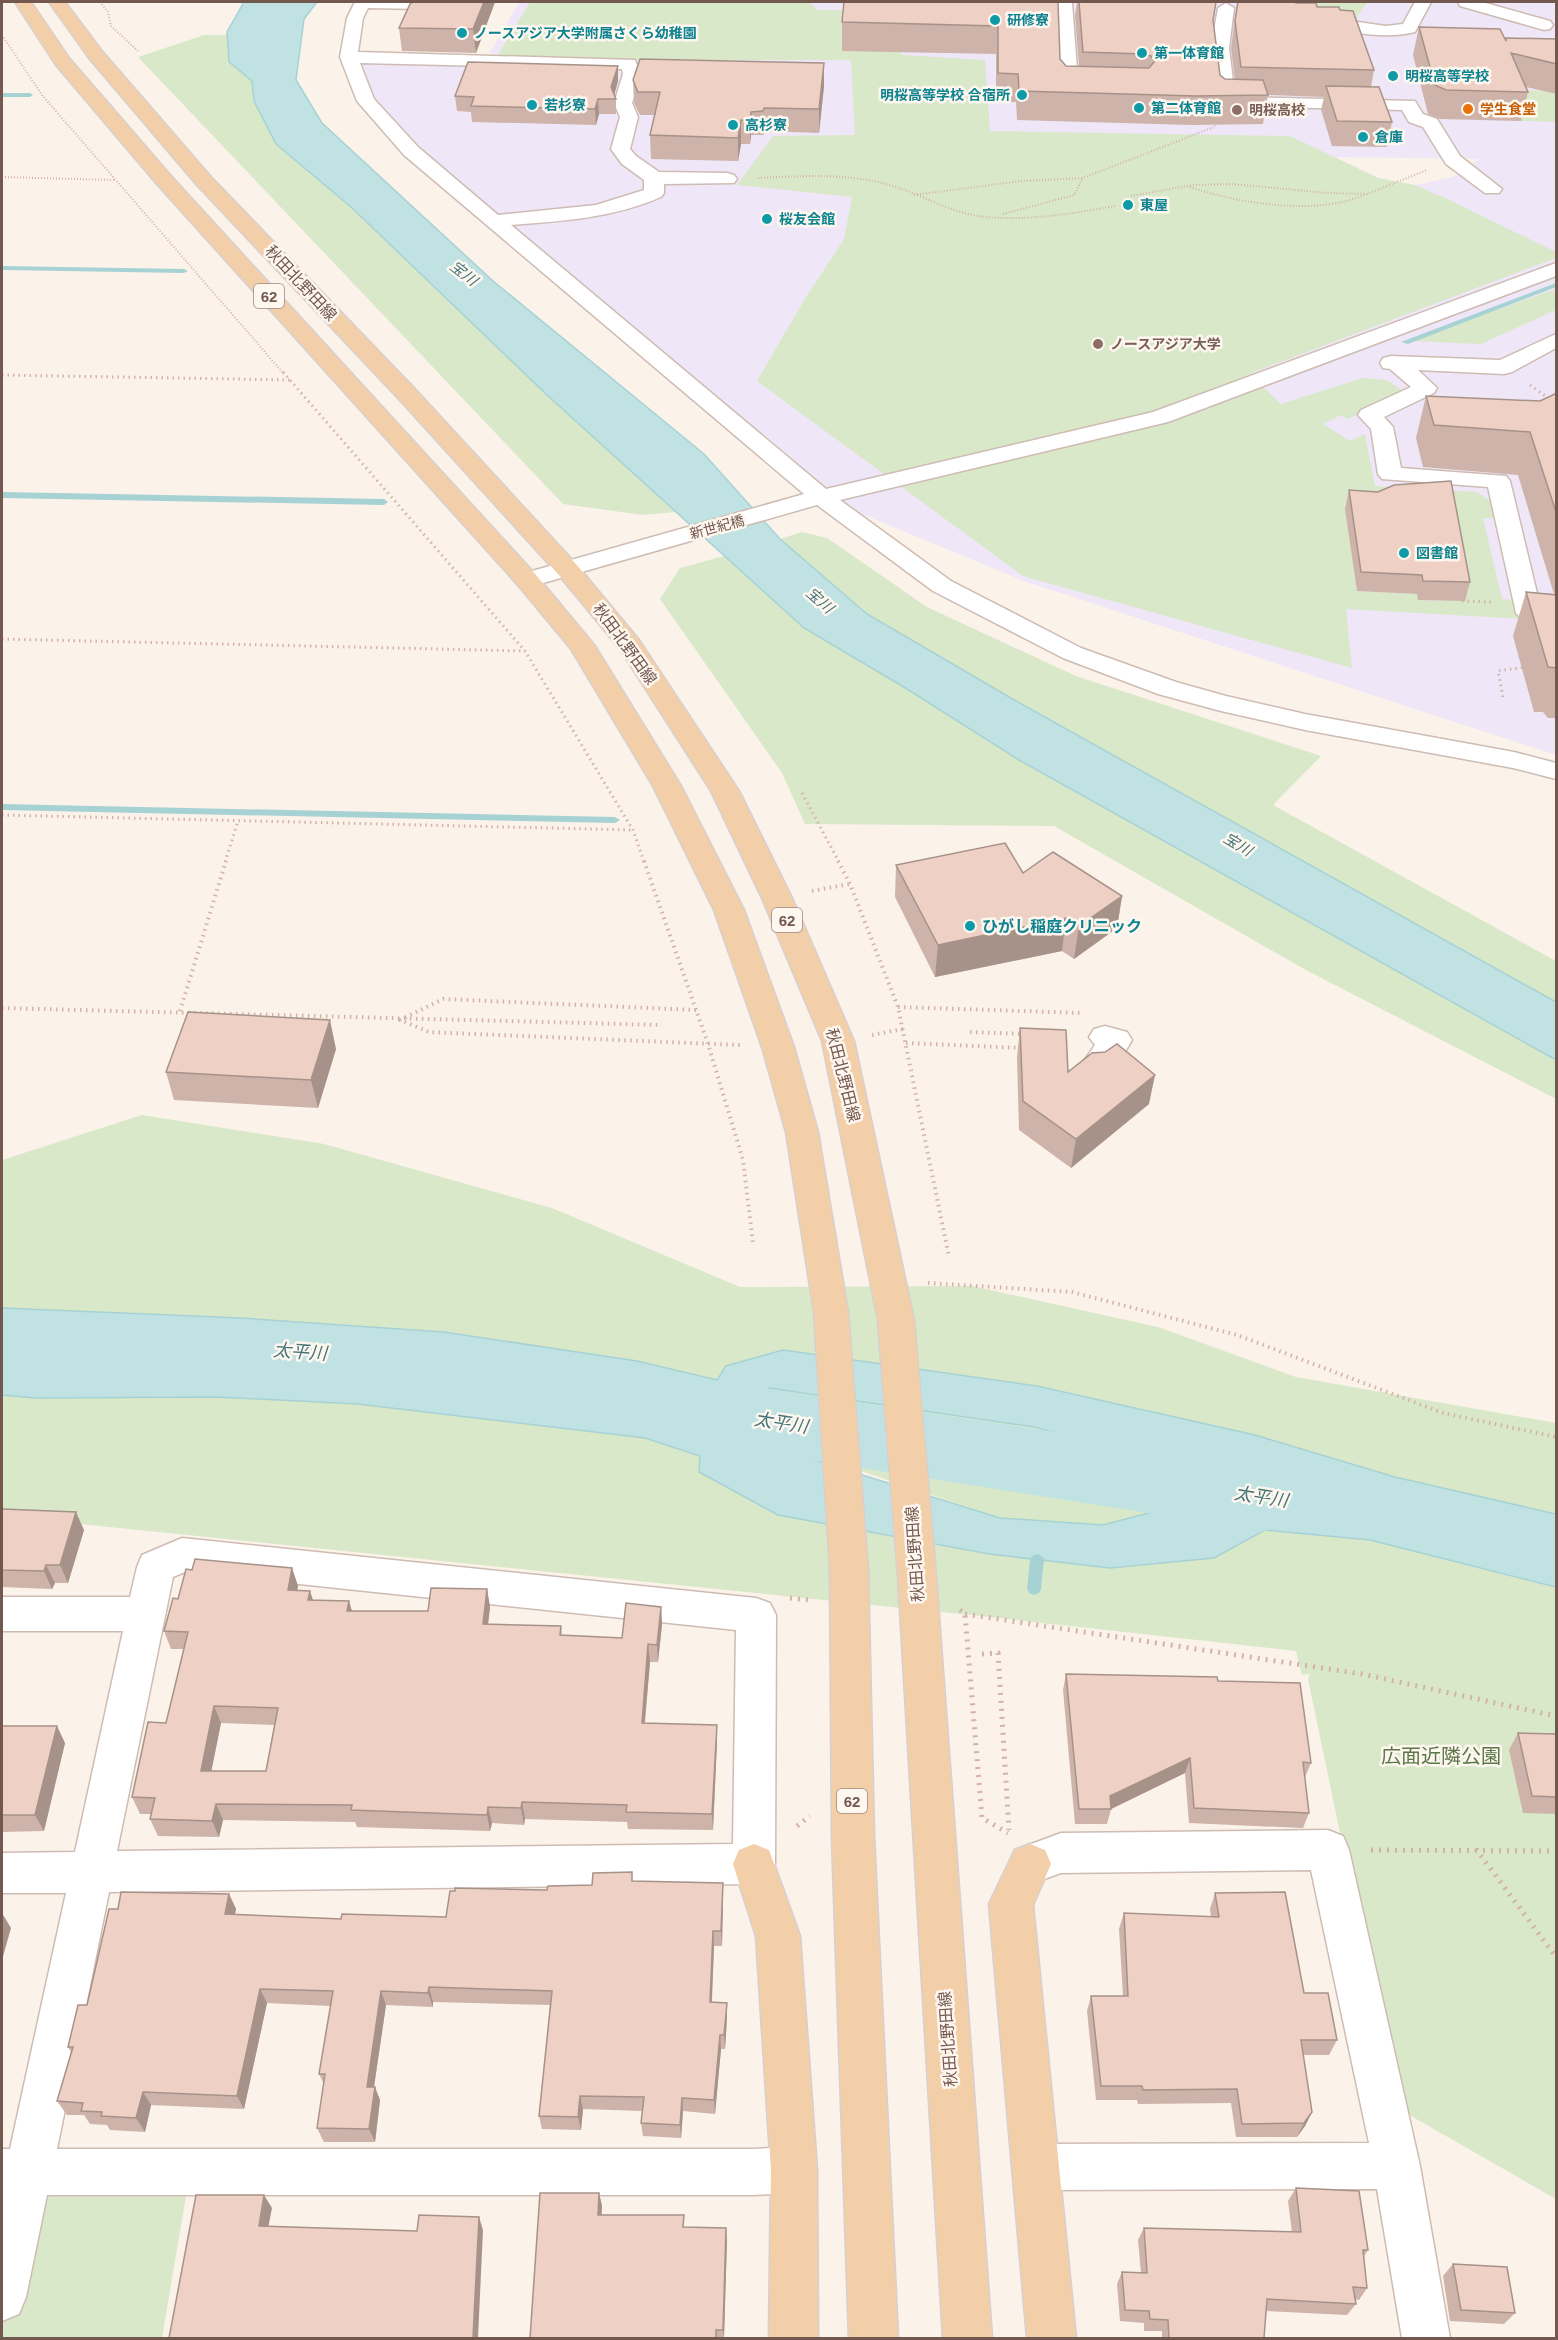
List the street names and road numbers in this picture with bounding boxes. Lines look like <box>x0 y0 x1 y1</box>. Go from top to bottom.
street label: 秋田北野田線 <box>262 242 340 324</box>
road number: 62 <box>254 284 284 308</box>
street label: 新世紀橋 <box>688 512 746 542</box>
street label: 秋田北野田線 <box>590 600 660 688</box>
road number: 62 <box>772 908 802 932</box>
street label: 秋田北野田線 <box>823 1026 863 1124</box>
street label: 秋田北野田線 <box>903 1506 927 1602</box>
road number: 62 <box>837 1789 867 1813</box>
street label: 秋田北野田線 <box>936 1991 960 2087</box>

